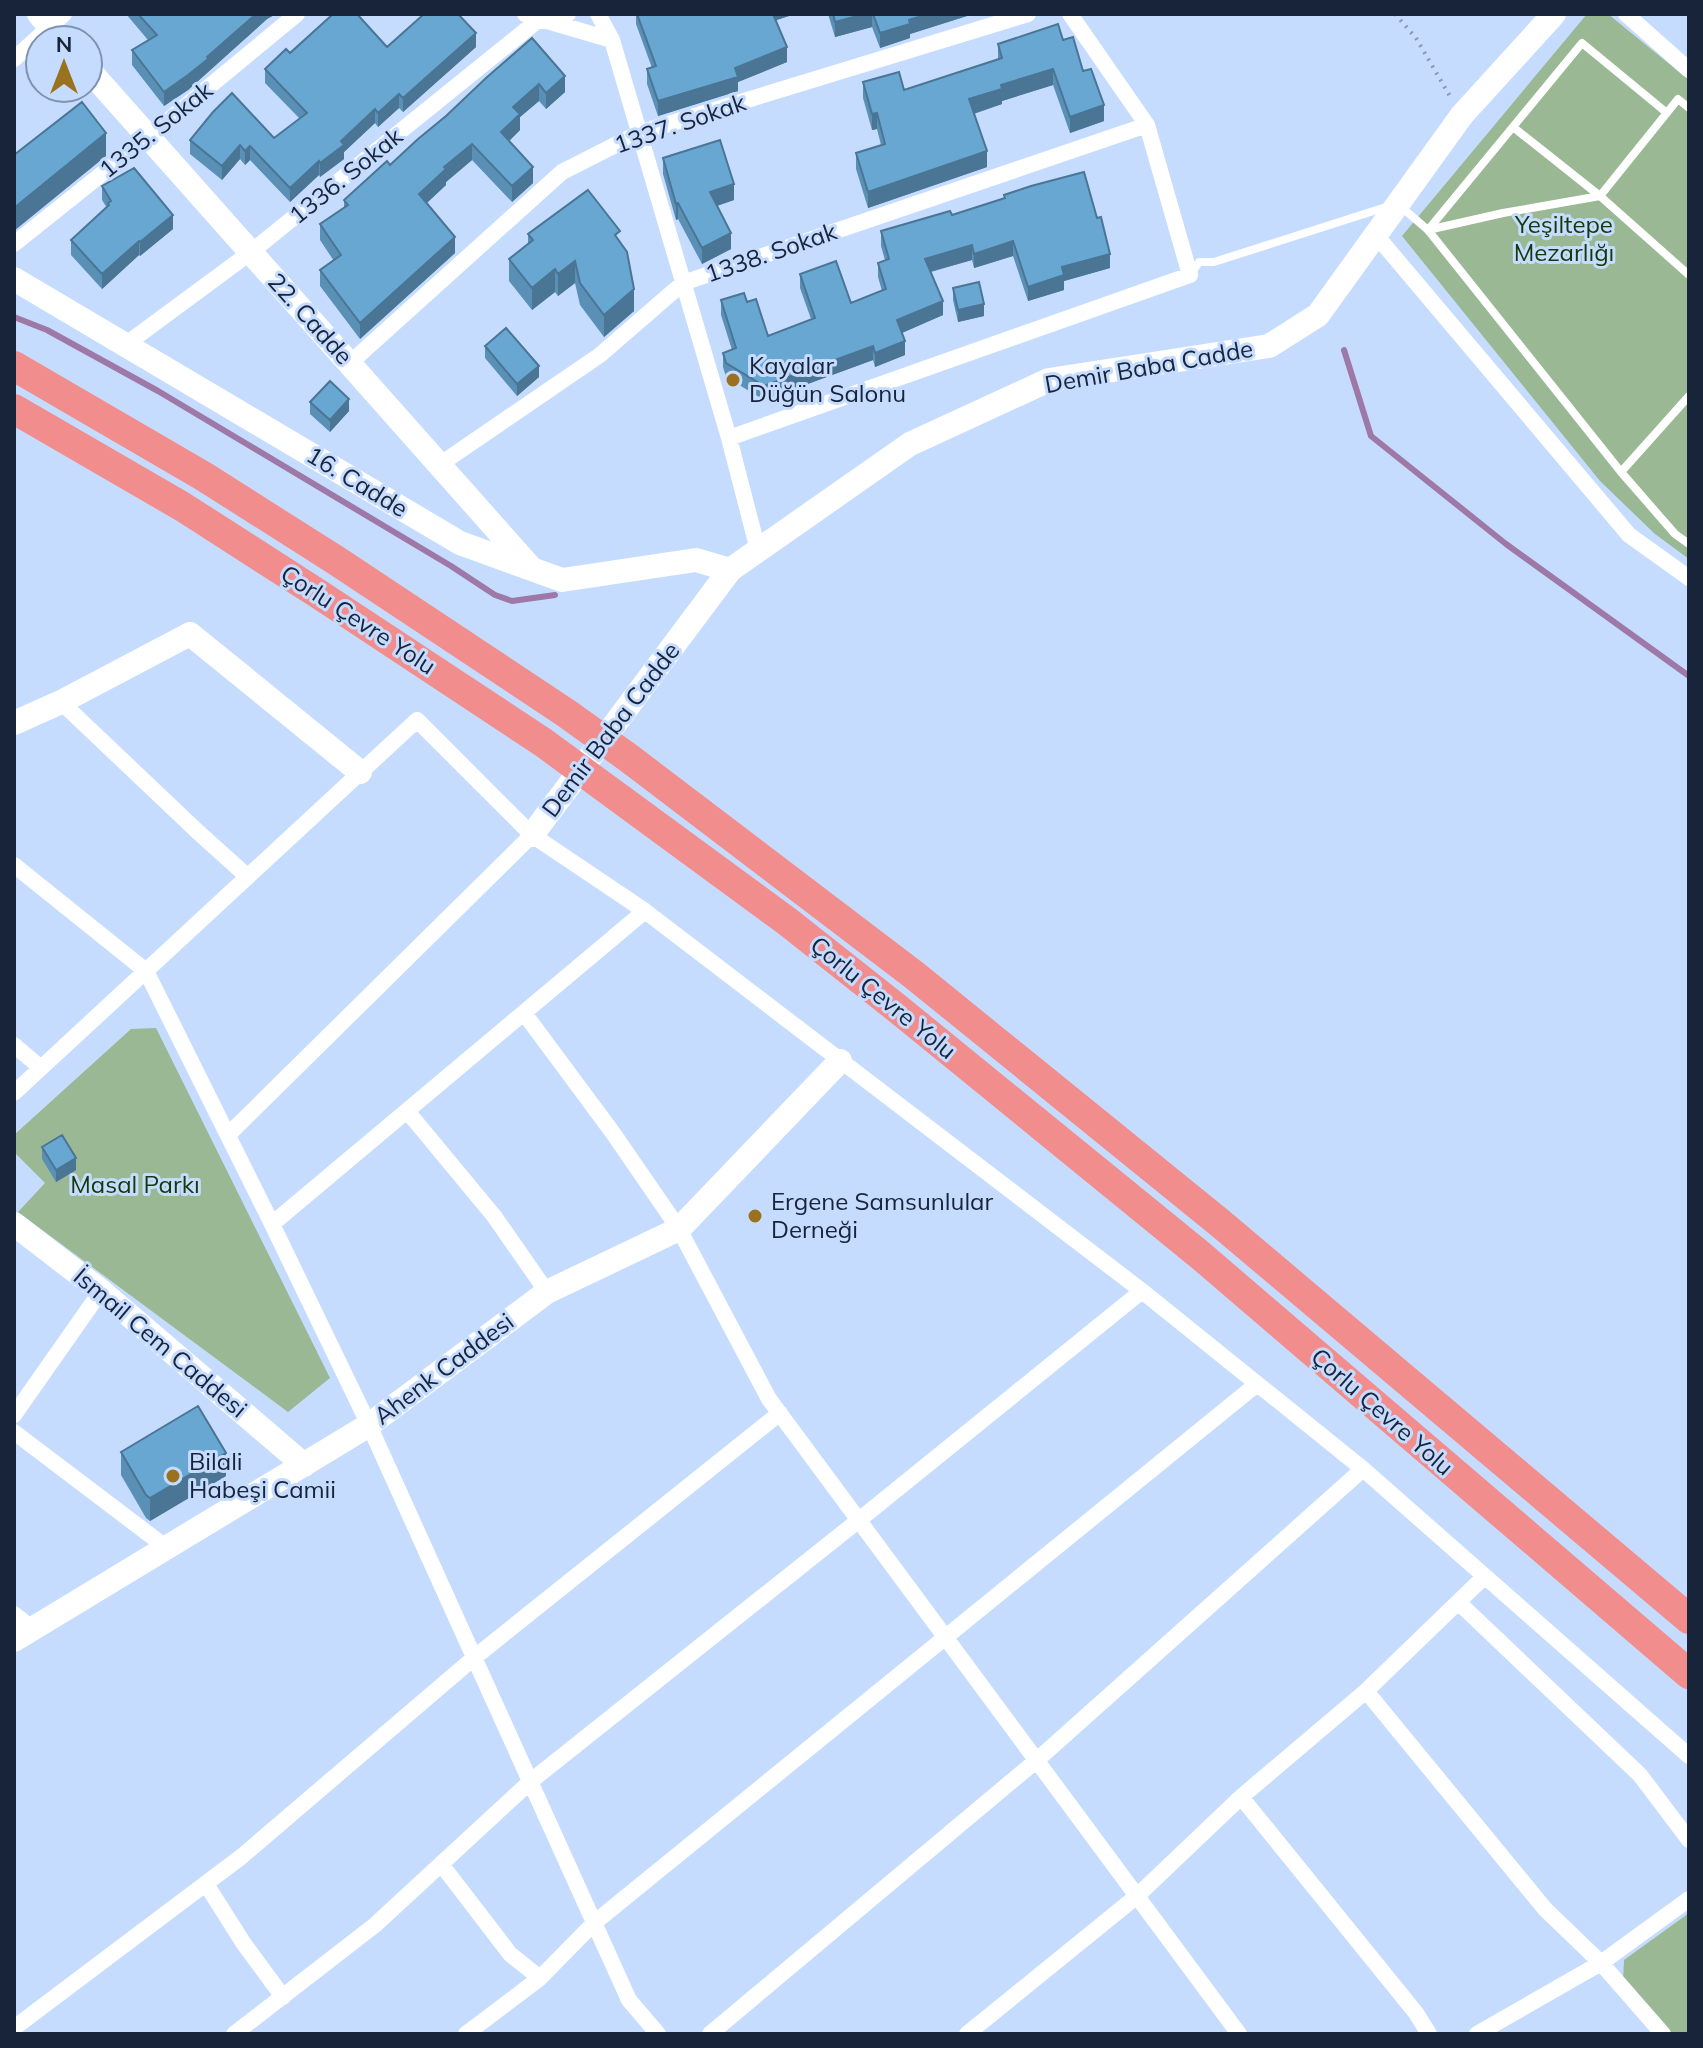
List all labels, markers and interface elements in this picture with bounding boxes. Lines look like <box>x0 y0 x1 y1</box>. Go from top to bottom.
north arrow <box>24 24 104 104</box>
text: N <box>56 30 72 58</box>
street label: 1335. Sokak <box>93 74 219 184</box>
street label: 1337. Sokak <box>610 86 750 160</box>
street label: 1336. Sokak <box>283 120 409 230</box>
park label: Yeşiltepe Mezarlığı <box>1514 209 1614 267</box>
street label: 1338. Sokak <box>701 215 841 289</box>
street label: 22. Cadde <box>262 266 360 370</box>
street label: Demir Baba Cadde <box>1042 333 1255 399</box>
place label: Kayalar Düğün Salonu <box>749 350 906 408</box>
marker: Kayalar Düğün Salonu <box>724 371 742 389</box>
street label: 16. Cadde <box>301 439 414 523</box>
street label: Çorlu Çevre Yolu <box>275 558 442 680</box>
street label: Demir Baba Cadde <box>535 636 686 823</box>
street label: Çorlu Çevre Yolu <box>805 929 963 1065</box>
park label: Masal Parkı <box>70 1169 200 1199</box>
place label: Ergene Samsunlular Derneği <box>771 1186 993 1244</box>
marker: Ergene Samsunlular Derneği <box>746 1207 764 1225</box>
street label: İsmail Cem Caddesi <box>68 1261 253 1424</box>
street label: Ahenk Caddesi <box>368 1306 519 1431</box>
street label: Çorlu Çevre Yolu <box>1305 1341 1460 1481</box>
place label: Bilali Habeşi Camii <box>189 1446 336 1504</box>
marker: Bilali Habeşi Camii <box>164 1467 182 1485</box>

